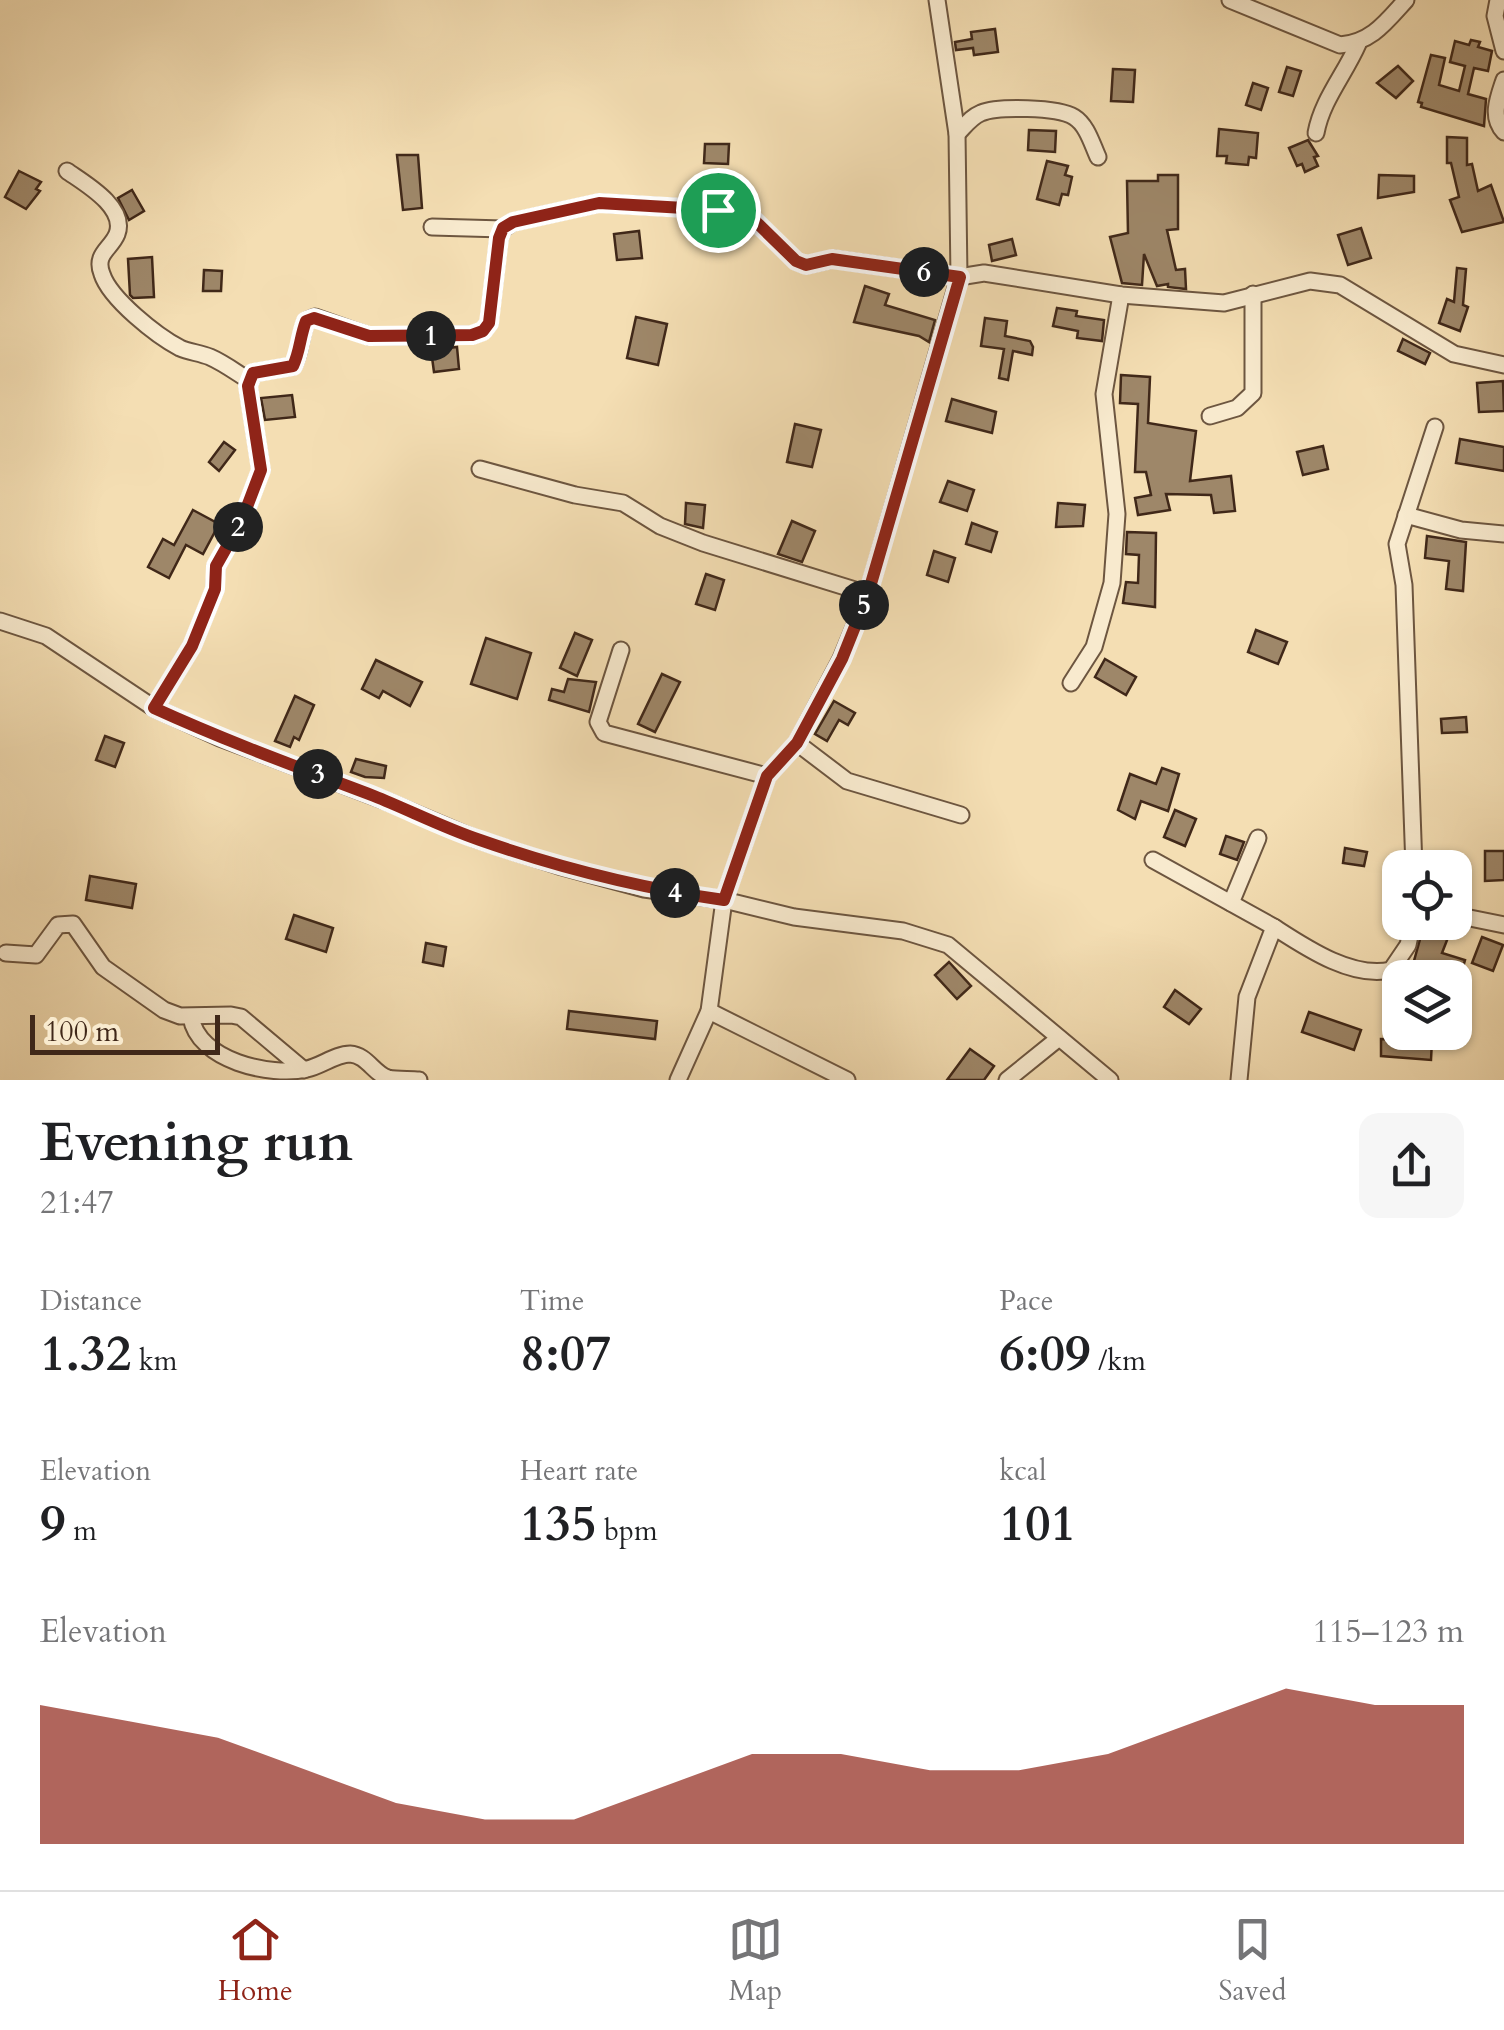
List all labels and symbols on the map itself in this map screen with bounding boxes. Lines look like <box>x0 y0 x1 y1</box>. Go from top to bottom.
pin <box>676 168 761 253</box>
pin: 6 <box>899 247 949 297</box>
pin: 1 <box>406 311 456 361</box>
pin: 2 <box>213 502 263 552</box>
pin: 5 <box>839 580 889 630</box>
pin: 3 <box>293 749 343 799</box>
pin: 4 <box>650 868 700 918</box>
scale bar <box>30 1010 220 1054</box>

